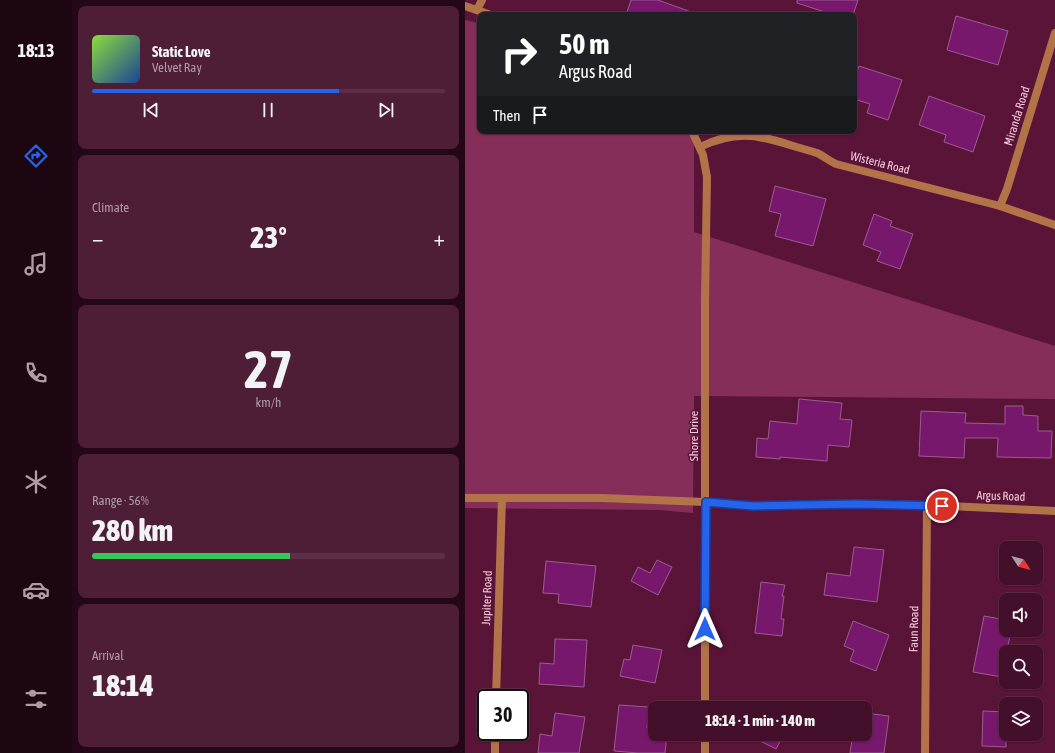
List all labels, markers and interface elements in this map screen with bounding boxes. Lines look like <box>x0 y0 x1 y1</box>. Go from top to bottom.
icon: right <box>493 28 545 80</box>
text: 50 m <box>559 28 609 60</box>
text: 18:13 <box>17 40 55 61</box>
text: Static Love <box>152 43 211 60</box>
text: Velvet Ray <box>152 60 202 75</box>
text: Argus Road <box>559 61 632 82</box>
street label: Miranda Road <box>1001 85 1033 147</box>
icon: previous <box>140 99 162 121</box>
icon: pause <box>257 99 279 121</box>
icon: next <box>375 99 397 121</box>
icon: arrive <box>529 104 551 126</box>
text: Then <box>493 107 521 124</box>
icon: directions <box>22 142 50 170</box>
street label: Wisteria Road <box>849 149 911 177</box>
text: Climate <box>92 200 129 215</box>
text: 23° <box>250 220 287 254</box>
text: − <box>92 225 103 251</box>
text: + <box>434 225 445 251</box>
icon: music <box>22 250 50 278</box>
text: 27 <box>244 339 293 399</box>
icon: phone <box>22 359 50 387</box>
text: km/h <box>256 395 281 410</box>
street label: Shore Drive <box>687 411 701 461</box>
icon: climate <box>22 468 50 496</box>
street label: Argus Road <box>976 488 1026 504</box>
pin <box>925 489 959 523</box>
text: Range · 56% <box>92 493 149 508</box>
icon: arrive <box>931 495 953 517</box>
text: 280 km <box>92 513 173 547</box>
north arrow <box>999 541 1043 585</box>
map controls <box>999 541 1043 741</box>
street label: Jupiter Road <box>479 570 495 626</box>
icon: car <box>22 576 50 604</box>
button: sound <box>999 593 1043 637</box>
street label: Faun Road <box>907 606 921 652</box>
position arrow <box>684 608 726 650</box>
button: search <box>999 645 1043 689</box>
text: Arrival <box>92 648 124 663</box>
text: 18:14 <box>92 668 154 702</box>
icon: filters <box>22 685 50 713</box>
speed limit sign: 30 <box>477 689 529 741</box>
button: layers <box>999 697 1043 741</box>
text: 18:14 · 1 min · 140 m <box>705 712 815 729</box>

